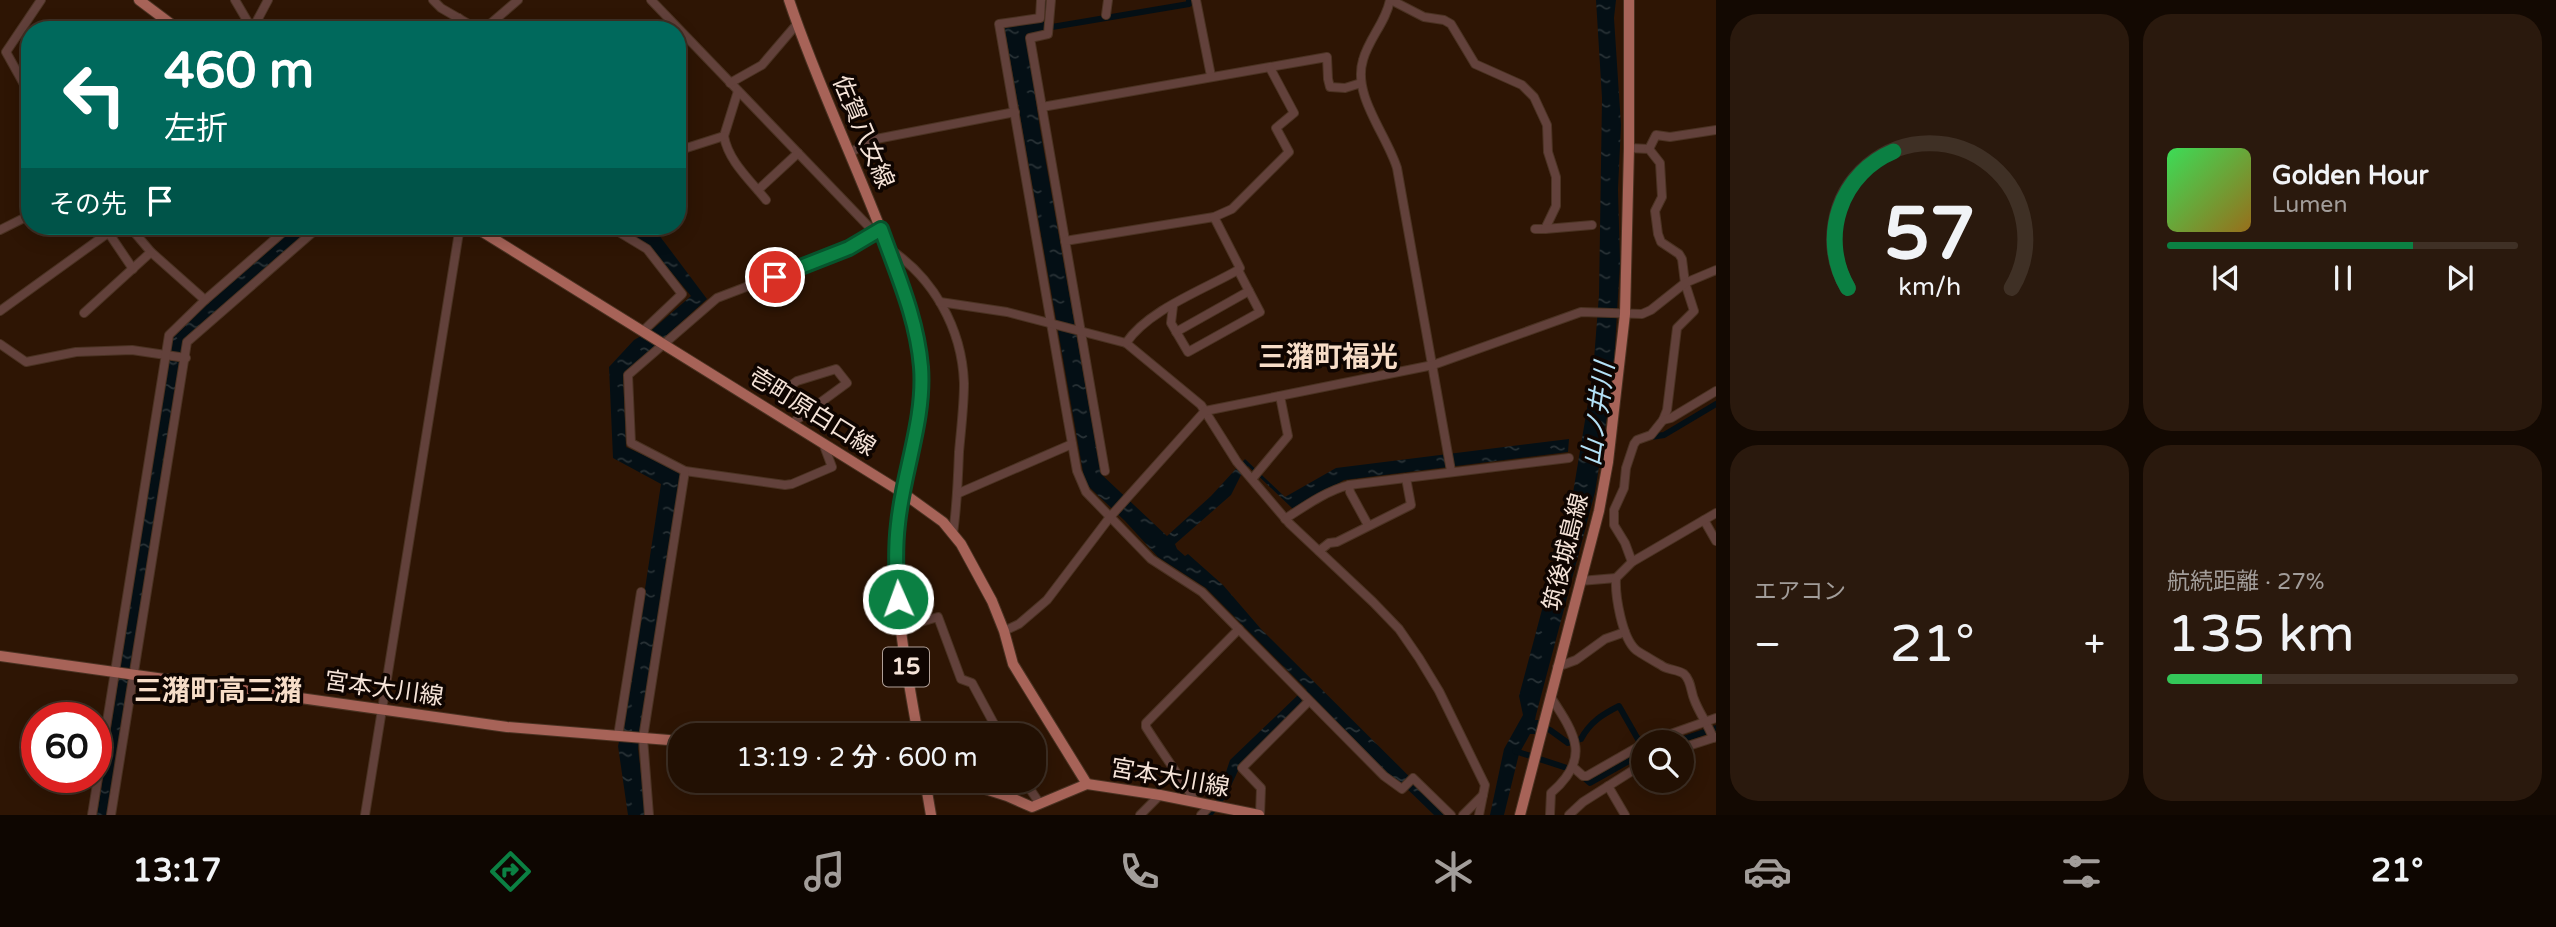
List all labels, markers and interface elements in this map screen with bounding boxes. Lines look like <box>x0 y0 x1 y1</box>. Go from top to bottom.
text: 460 m <box>164 42 314 101</box>
icon: left <box>49 49 140 140</box>
street label: 佐賀八女線 <box>826 71 900 193</box>
text: 左折 <box>164 110 228 148</box>
text: Golden Hour <box>2272 160 2429 191</box>
icon: arrive <box>141 182 179 220</box>
text: その先 <box>49 189 127 220</box>
text: Lumen <box>2272 191 2347 219</box>
text: 57 <box>1884 192 1975 280</box>
pin <box>745 247 805 307</box>
icon: arrive <box>756 258 794 296</box>
icon: previous <box>2207 259 2245 297</box>
icon: pause <box>2324 259 2362 297</box>
icon: next <box>2441 259 2479 297</box>
text: km/h <box>1898 272 1961 302</box>
district label: 三潴町福光 <box>1258 340 1398 374</box>
water label: 山ノ井川 <box>1575 357 1621 468</box>
street label: 壱町原白口線 <box>743 362 881 462</box>
street label: 筑後城島線 <box>1537 490 1595 614</box>
position arrow <box>861 562 935 636</box>
text: 航続距離 · 27% <box>2167 568 2325 596</box>
text: エアコン <box>1754 578 1846 606</box>
text: 135 km <box>2167 603 2355 666</box>
text: 21° <box>1890 613 1975 676</box>
text: − <box>1754 622 1781 668</box>
text: + <box>2084 622 2105 668</box>
road number: 15 <box>883 648 929 687</box>
street label: 宮本大川線 <box>323 666 445 712</box>
district label: 三潴町高三潴 <box>134 674 302 708</box>
speed limit sign: 60 <box>21 702 112 793</box>
map controls <box>1631 730 1694 793</box>
button: search <box>1631 730 1694 793</box>
text: 13:19 · 2 分 · 600 m <box>736 742 978 773</box>
street label: 宮本大川線 <box>1108 753 1232 803</box>
icon: directions <box>486 847 535 896</box>
icon: music <box>800 847 849 896</box>
icon: phone <box>1115 847 1164 896</box>
icon: climate <box>1429 847 1478 896</box>
icon: car <box>1743 847 1792 896</box>
icon: filters <box>2057 847 2106 896</box>
text: 13:17 <box>133 852 221 890</box>
text: 21° <box>2371 852 2423 890</box>

